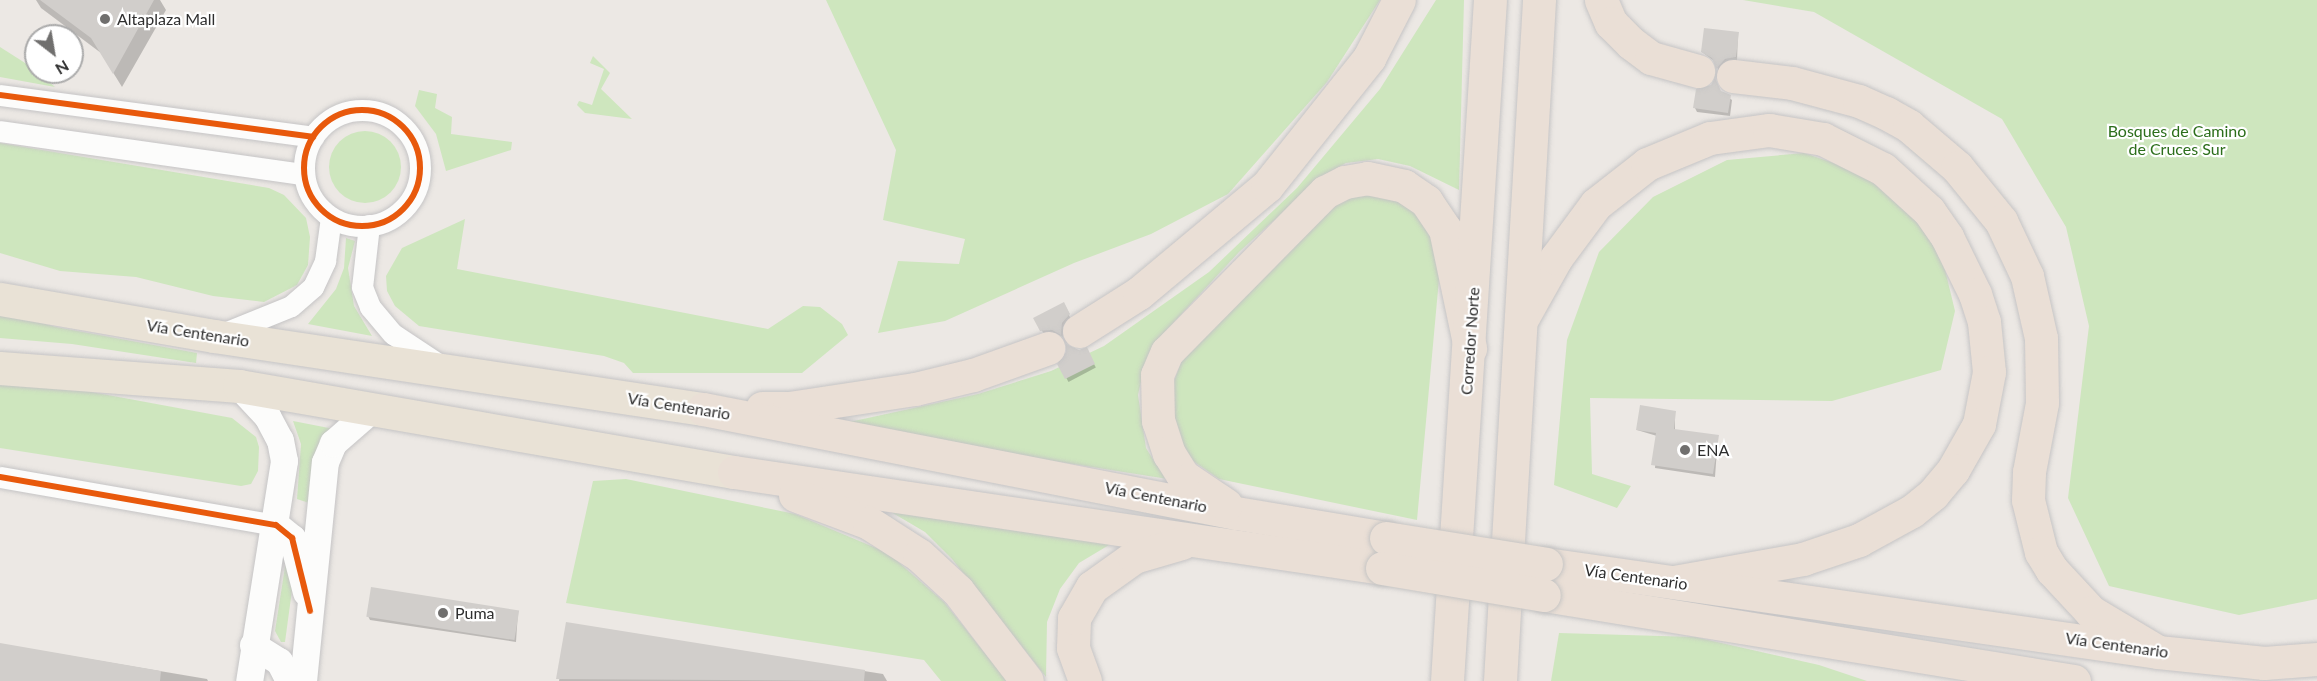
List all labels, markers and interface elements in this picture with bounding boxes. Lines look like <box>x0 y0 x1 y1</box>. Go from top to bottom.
place label: Altaplaza Mall <box>117 9 215 29</box>
marker: Altaplaza Mall <box>98 12 112 26</box>
north arrow <box>24 24 84 84</box>
text: N <box>52 57 73 79</box>
park label: Bosques de Camino de Cruces Sur <box>2108 121 2246 159</box>
street label: Corredor Norte <box>1457 286 1483 396</box>
street label: Vía Centenario <box>145 315 251 351</box>
street label: Vía Centenario <box>626 388 732 424</box>
place label: ENA <box>1697 440 1729 460</box>
marker: ENA <box>1678 443 1692 457</box>
street label: Vía Centenario <box>1103 478 1209 516</box>
street label: Vía Centenario <box>1583 560 1689 594</box>
place label: Puma <box>455 603 495 623</box>
marker: Puma <box>436 606 450 620</box>
street label: Vía Centenario <box>2064 628 2170 662</box>

